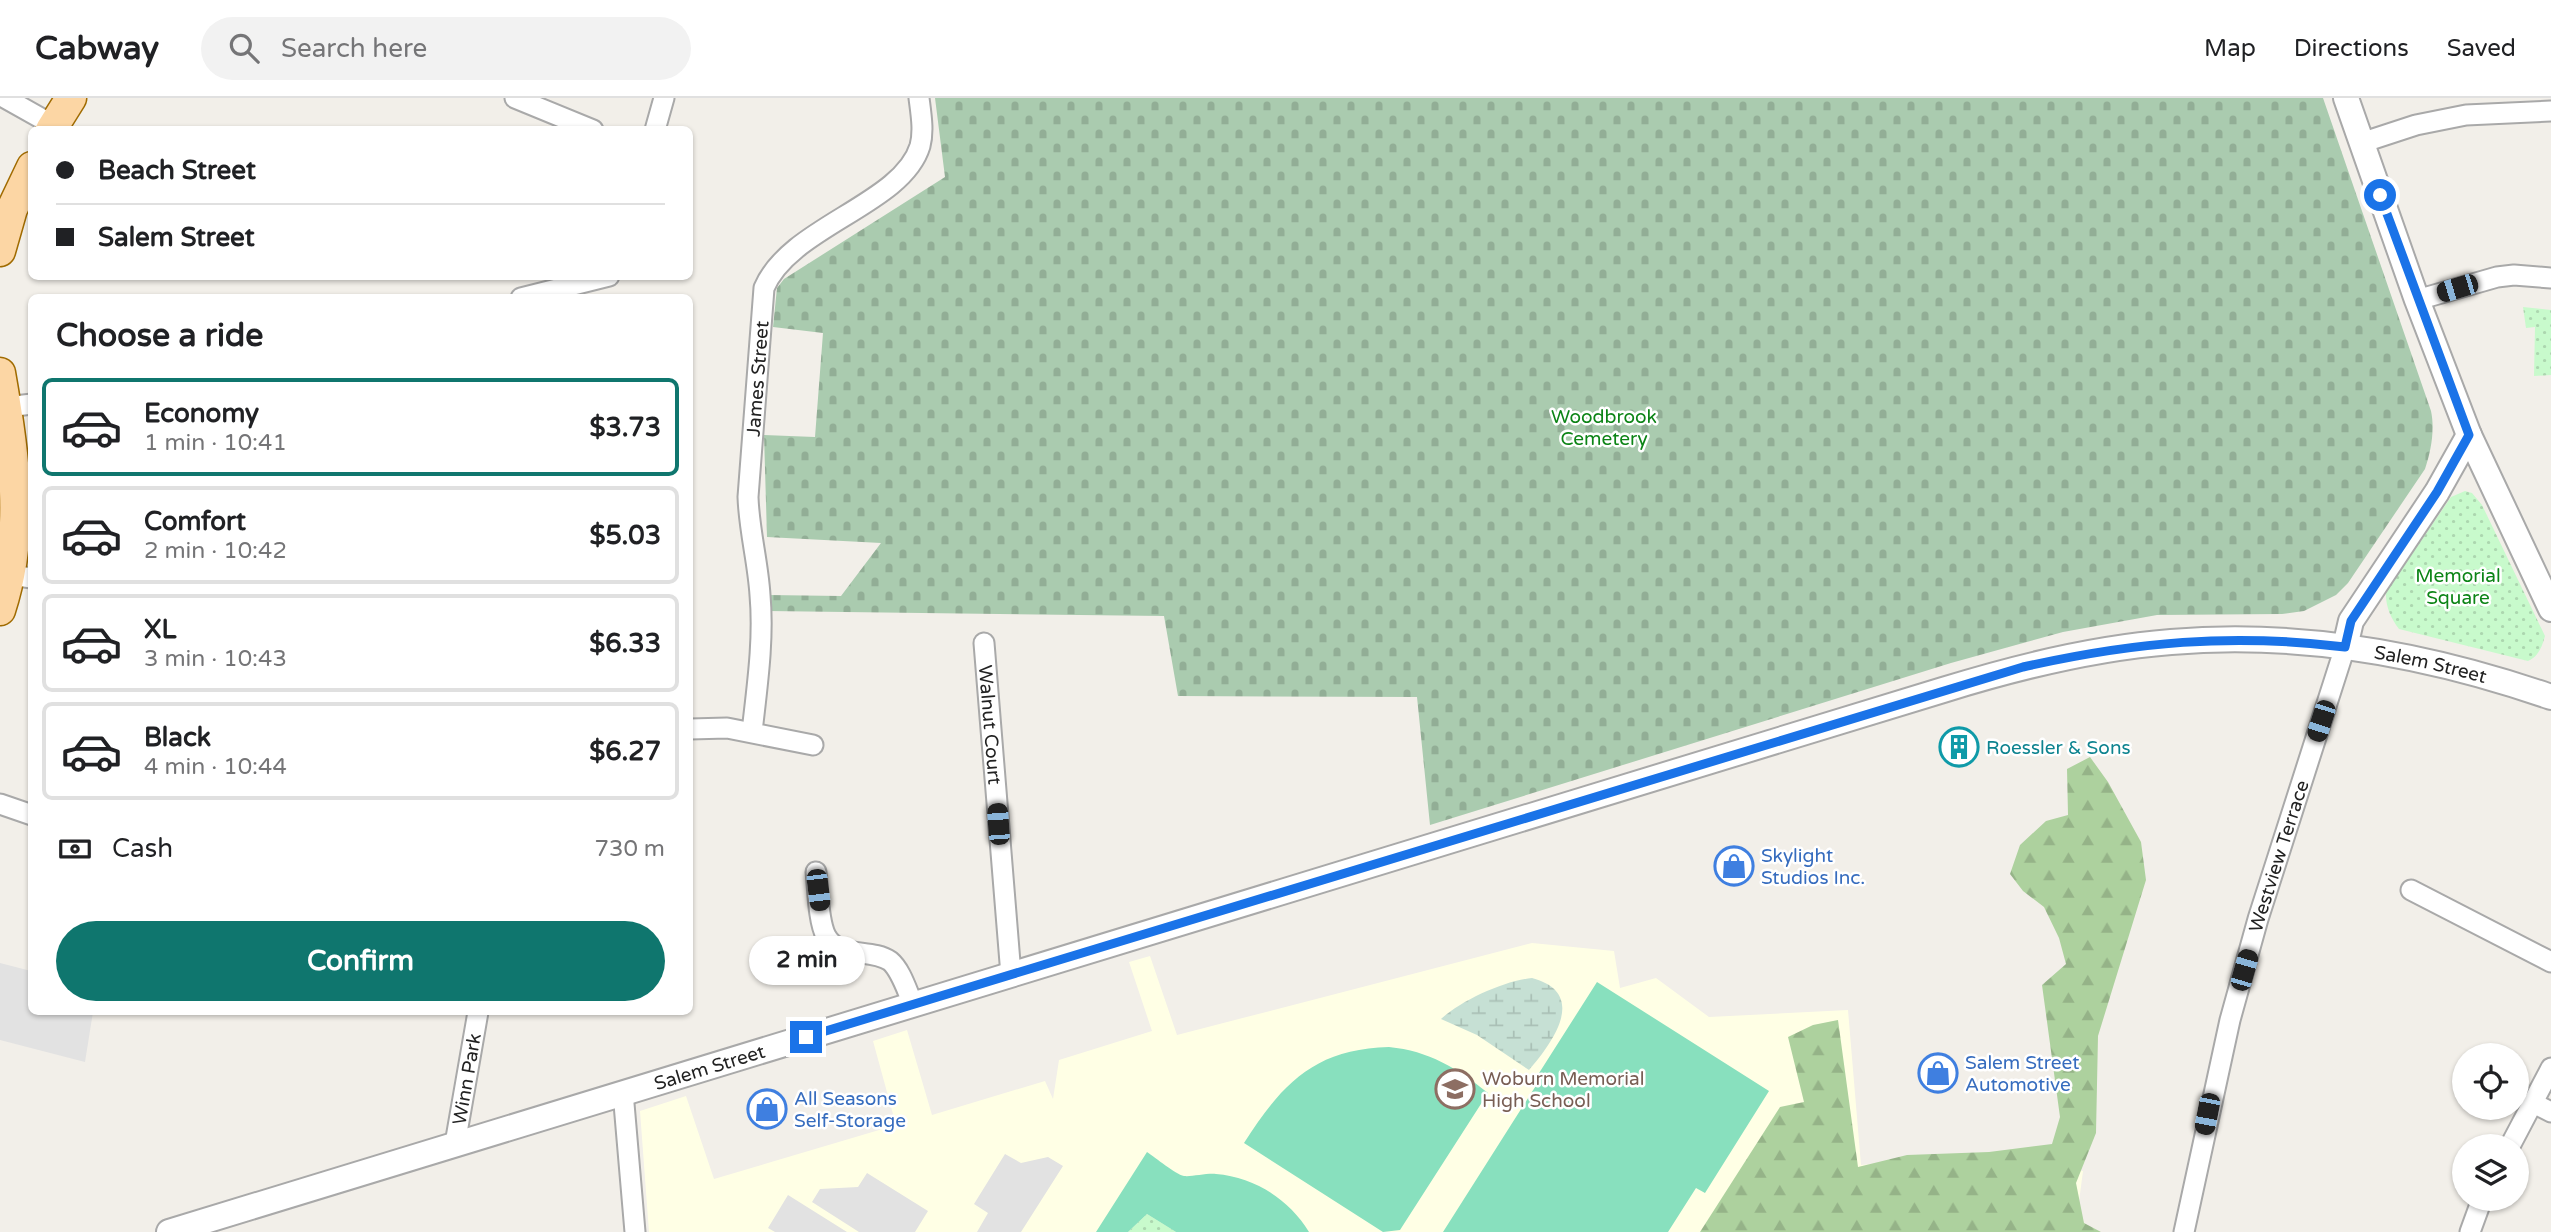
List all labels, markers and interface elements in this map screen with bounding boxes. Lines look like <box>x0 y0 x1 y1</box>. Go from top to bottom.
search box <box>201 17 691 80</box>
text: Cabway <box>35 29 159 68</box>
icon: search <box>225 29 263 67</box>
text: Search here <box>281 33 427 64</box>
text: Map <box>2204 34 2256 63</box>
text: Directions <box>2294 34 2409 63</box>
text: Saved <box>2447 34 2516 63</box>
text: Beach Street <box>98 155 256 186</box>
route start <box>2364 179 2396 211</box>
text: Salem Street <box>98 222 255 253</box>
car <box>2434 272 2481 304</box>
text: Choose a ride <box>56 317 263 355</box>
street label: James Street <box>743 320 773 437</box>
icon: car <box>60 396 123 459</box>
text: Economy <box>144 398 259 429</box>
park label: Woodbrook Cemetery <box>1551 406 1657 450</box>
text: $3.73 <box>589 412 661 443</box>
text: 1 min · 10:41 <box>144 429 287 457</box>
icon: car <box>60 504 123 567</box>
text: Comfort <box>144 506 246 537</box>
text: $5.03 <box>589 520 661 551</box>
text: 2 min · 10:42 <box>144 537 287 565</box>
park label: Memorial Square <box>2415 565 2501 609</box>
icon: car <box>60 612 123 675</box>
text: XL <box>144 614 176 645</box>
text: $6.33 <box>589 628 661 659</box>
street label: Salem Street <box>2372 641 2489 688</box>
text: 3 min · 10:43 <box>144 645 287 673</box>
street label: Walnut Court <box>974 664 1005 785</box>
car <box>2305 698 2338 744</box>
icon: car <box>60 720 123 783</box>
text: Black <box>144 722 211 753</box>
building icon: Roessler & Sons <box>1938 726 1980 768</box>
text: $6.27 <box>589 736 661 767</box>
place label: Roessler & Sons <box>1986 737 2131 759</box>
text: 4 min · 10:44 <box>144 753 287 781</box>
street label: Westview Terrace <box>2245 778 2314 935</box>
car <box>987 802 1010 846</box>
icon: cash <box>56 830 94 868</box>
text: Cash <box>112 833 173 864</box>
text: 730 m <box>595 835 665 863</box>
shop icon: Skylight Studios Inc. <box>1713 845 1755 887</box>
place label: Skylight Studios Inc. <box>1761 845 1865 889</box>
car <box>806 868 831 912</box>
button: Confirm <box>56 921 665 1001</box>
callout: 2 min <box>748 936 864 984</box>
text: 2 min <box>776 946 838 974</box>
car <box>2229 947 2260 993</box>
route end <box>790 1021 822 1053</box>
street label: Winn Park <box>449 1032 486 1127</box>
street label: Salem Street <box>652 1041 768 1095</box>
map controls <box>2452 1043 2529 1211</box>
button: locate <box>2452 1043 2529 1120</box>
shop icon: Salem Street Automotive <box>1917 1052 1959 1094</box>
place label: Salem Street Automotive <box>1965 1052 2080 1096</box>
school or university icon: Woburn Memorial High School <box>1434 1068 1476 1110</box>
place label: Woburn Memorial High School <box>1482 1068 1645 1112</box>
shop icon: All Seasons Self-Storage <box>746 1088 788 1130</box>
place label: All Seasons Self-Storage <box>794 1088 906 1132</box>
car <box>2193 1091 2222 1137</box>
button: layers <box>2452 1134 2529 1211</box>

